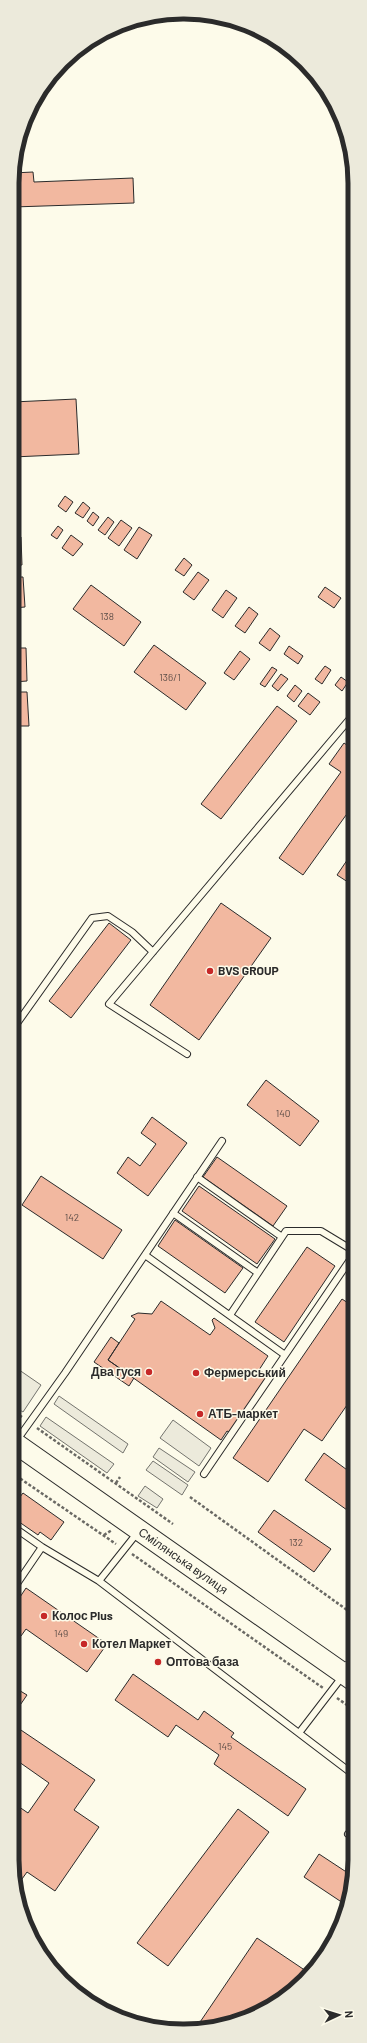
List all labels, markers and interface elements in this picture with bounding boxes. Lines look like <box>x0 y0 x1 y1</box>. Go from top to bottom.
house number: 138 <box>100 610 114 622</box>
house number: 136/1 <box>159 671 181 683</box>
place label: BVS GROUP <box>218 963 279 977</box>
marker: BVS GROUP <box>205 966 215 976</box>
house number: 140 <box>276 1107 290 1119</box>
house number: 142 <box>65 1211 79 1223</box>
place label: Два гуся <box>91 1364 141 1379</box>
place label: Фермерський <box>204 1365 286 1380</box>
marker: Два гуся <box>144 1367 154 1377</box>
marker: Фермерський <box>191 1368 201 1378</box>
place label: АТБ-маркет <box>208 1406 278 1421</box>
marker: АТБ-маркет <box>195 1409 205 1419</box>
street label: Смілянська вулиця <box>136 1524 231 1596</box>
house number: 132 <box>289 1536 303 1548</box>
place label: Колос Plus <box>52 1608 113 1622</box>
marker: Колос Plus <box>39 1611 49 1621</box>
house number: 149 <box>54 1627 68 1639</box>
place label: Котел Маркет <box>92 1636 172 1651</box>
marker: Котел Маркет <box>79 1639 89 1649</box>
place label: Оптова база <box>166 1654 239 1668</box>
marker: Оптова база <box>153 1657 163 1667</box>
house number: 145 <box>218 1740 232 1752</box>
north arrow <box>319 1995 359 2035</box>
text: N <box>343 2010 356 2018</box>

